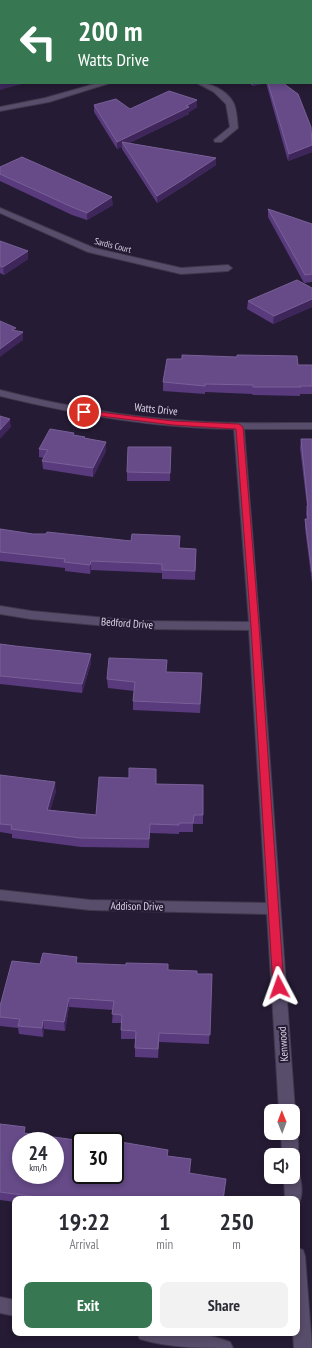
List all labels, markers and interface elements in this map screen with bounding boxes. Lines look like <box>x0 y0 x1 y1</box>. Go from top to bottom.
text: 200 m <box>78 12 142 49</box>
icon: left <box>12 16 64 68</box>
text: Watts Drive <box>78 48 149 71</box>
street label: Sardis Court <box>93 235 133 255</box>
pin <box>67 395 101 429</box>
street label: Watts Drive <box>134 400 179 418</box>
icon: arrive <box>73 401 95 423</box>
street label: Bedford Drive <box>101 614 154 632</box>
street label: Addison Drive <box>111 899 164 913</box>
position arrow <box>258 966 300 1008</box>
street label: Kenwood <box>275 1026 291 1062</box>
north arrow <box>264 1104 300 1140</box>
map controls <box>264 1104 300 1184</box>
speed limit sign: 30 <box>72 1132 124 1184</box>
text: 24 <box>28 1140 48 1166</box>
button: sound <box>264 1148 300 1184</box>
text: km/h <box>29 1161 47 1174</box>
text: 19:22 <box>58 1206 110 1237</box>
text: 1 <box>159 1206 170 1237</box>
text: 250 <box>219 1206 254 1237</box>
text: Arrival <box>69 1236 99 1253</box>
text: min <box>156 1236 173 1253</box>
text: m <box>232 1236 241 1253</box>
button: Exit <box>24 1282 152 1328</box>
button: Share <box>160 1282 288 1328</box>

